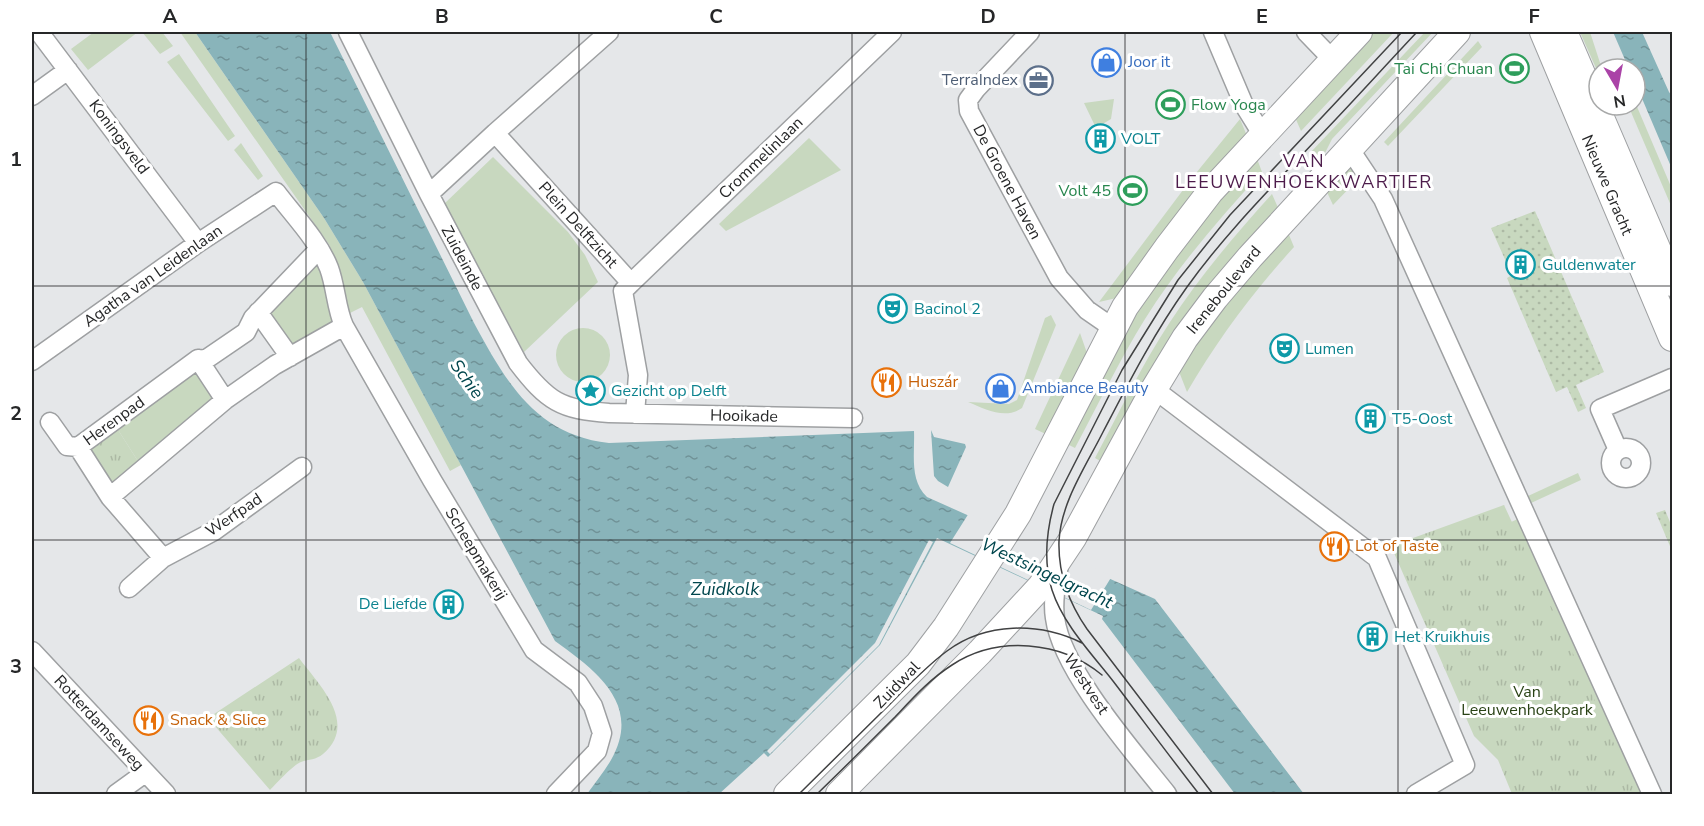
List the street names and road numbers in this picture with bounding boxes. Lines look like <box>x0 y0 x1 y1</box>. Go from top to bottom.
street label: Koningsveld <box>84 95 154 179</box>
street label: Crommelinlaan <box>714 112 808 204</box>
street label: De Groene Haven <box>967 121 1047 243</box>
street label: Nieuwe Gracht <box>1576 132 1638 239</box>
street label: Plein Delftzicht <box>533 177 623 273</box>
street label: Agatha van Leidenlaan <box>79 220 227 332</box>
street label: Zuideinde <box>436 222 488 294</box>
street label: Ireneboulevard <box>1182 241 1266 339</box>
street label: Herenpad <box>79 391 149 451</box>
street label: Hooikade <box>710 404 778 428</box>
street label: Werfpad <box>201 488 267 542</box>
street label: Scheepmakerij <box>440 504 512 604</box>
street label: Westvest <box>1058 649 1114 719</box>
street label: Zuidwal <box>869 656 925 713</box>
street label: Rotterdamseweg <box>49 670 149 776</box>

